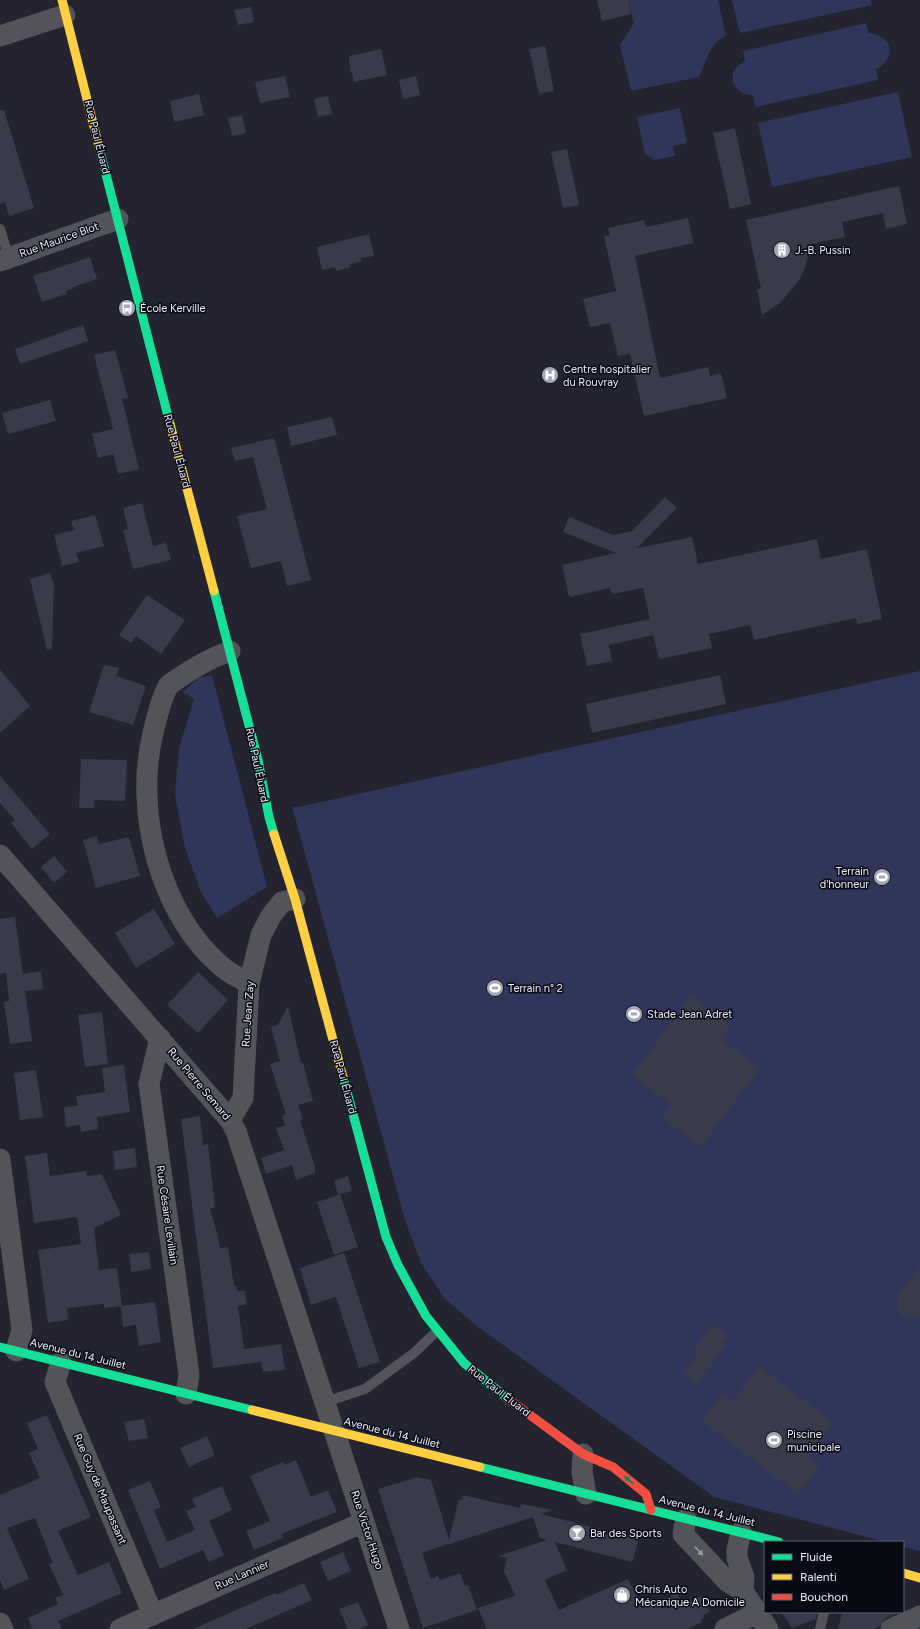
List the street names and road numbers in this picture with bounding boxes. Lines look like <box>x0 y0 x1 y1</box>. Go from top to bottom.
street label: Rue Paul Éluard <box>82 99 112 175</box>
street label: Rue Maurice Blot <box>18 220 100 260</box>
street label: Rue Paul Éluard <box>161 413 193 489</box>
street label: Rue Paul Éluard <box>243 727 271 803</box>
street label: Rue Jean Zay <box>239 980 257 1047</box>
street label: Rue Paul Éluard <box>327 1039 359 1115</box>
street label: Rue Pierre Semard <box>165 1045 233 1123</box>
street label: Rue Césaire Levillain <box>154 1164 180 1266</box>
street label: Avenue du 14 Juillet <box>29 1336 127 1372</box>
street label: Rue Paul Éluard <box>465 1363 533 1419</box>
street label: Avenue du 14 Juillet <box>343 1415 441 1451</box>
street label: Rue Guy de Maupassant <box>71 1432 129 1546</box>
street label: Rue Victor Hugo <box>348 1489 386 1571</box>
street label: Avenue du 14 Juillet <box>658 1493 756 1529</box>
street label: Rue Lannier <box>213 1557 271 1593</box>

